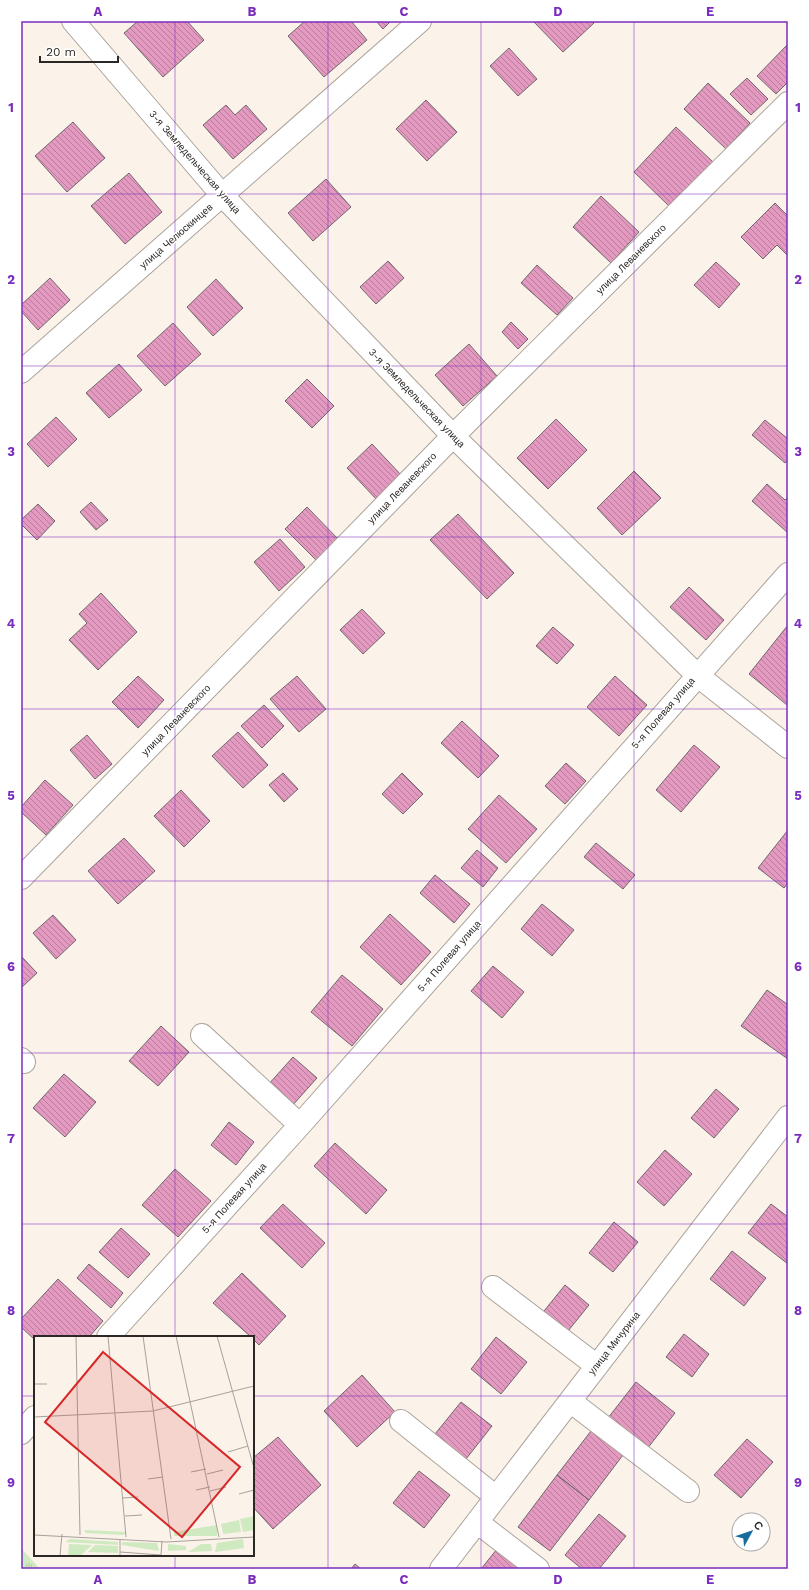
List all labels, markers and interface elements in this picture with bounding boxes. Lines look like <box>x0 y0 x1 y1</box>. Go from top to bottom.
text: A <box>94 4 103 19</box>
text: B <box>248 4 257 19</box>
text: C <box>400 4 409 19</box>
text: D <box>553 4 563 19</box>
text: E <box>706 4 714 19</box>
scale bar <box>40 38 118 64</box>
text: 20 m <box>46 45 76 59</box>
text: 1 <box>8 100 14 115</box>
text: 1 <box>795 100 801 115</box>
street label: 3-я Земледельческая улица <box>147 108 243 216</box>
street label: улица Челюскинцев <box>137 201 215 271</box>
street label: улица Леваневского <box>594 222 668 296</box>
text: 2 <box>7 272 15 287</box>
text: 2 <box>794 272 802 287</box>
street label: 3-я Земледельческая улица <box>367 346 467 450</box>
text: 3 <box>7 444 15 459</box>
text: 3 <box>794 444 802 459</box>
street label: улица Леваневского <box>365 450 439 526</box>
text: 4 <box>7 616 16 631</box>
text: 4 <box>794 616 803 631</box>
street label: 5-я Полевая улица <box>629 675 697 751</box>
street label: улица Леваневского <box>139 682 213 758</box>
text: 5 <box>7 788 15 803</box>
text: 5 <box>794 788 802 803</box>
street label: 5-я Полевая улица <box>415 918 483 994</box>
text: 6 <box>7 959 15 974</box>
text: 6 <box>794 959 802 974</box>
text: 7 <box>7 1131 15 1146</box>
text: 7 <box>794 1131 802 1146</box>
street label: 5-я Полевая улица <box>200 1160 269 1235</box>
text: 8 <box>7 1303 15 1318</box>
text: 8 <box>794 1303 802 1318</box>
street label: улица Мичурина <box>586 1309 642 1377</box>
inset map <box>34 1336 254 1556</box>
text: 9 <box>7 1475 15 1490</box>
text: 9 <box>794 1475 802 1490</box>
north arrow <box>731 1512 771 1552</box>
text: С <box>751 1519 766 1533</box>
text: A <box>94 1572 103 1587</box>
text: B <box>248 1572 257 1587</box>
text: C <box>400 1572 409 1587</box>
text: D <box>553 1572 563 1587</box>
text: E <box>706 1572 714 1587</box>

